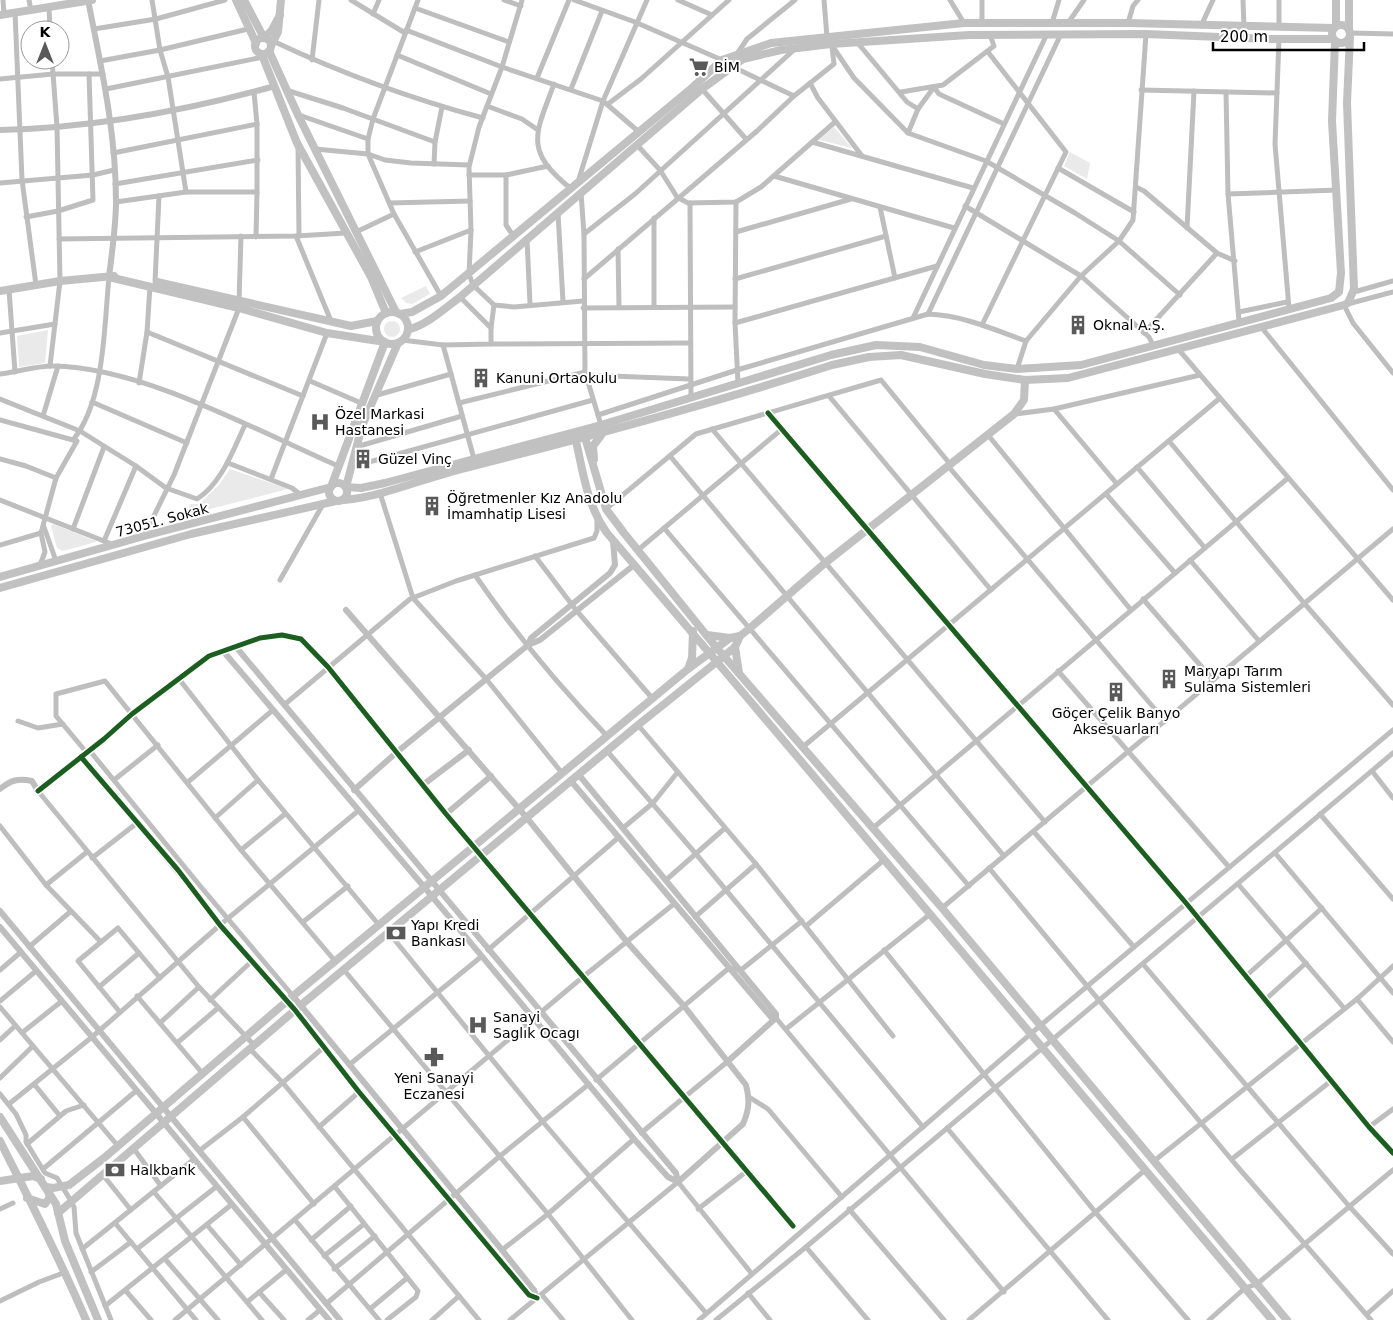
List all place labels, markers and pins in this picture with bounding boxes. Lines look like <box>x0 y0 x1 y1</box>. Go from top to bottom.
supermarket icon: BİM <box>688 56 710 78</box>
place label: BİM <box>714 58 740 75</box>
building icon: Oknal A.Ş. <box>1067 314 1089 336</box>
place label: Oknal A.Ş. <box>1093 317 1165 333</box>
building icon: Kanuni Ortaokulu <box>470 367 492 389</box>
place label: Kanuni Ortaokulu <box>496 370 617 386</box>
place label: Özel Markasi Hastanesi <box>335 405 424 438</box>
hospital icon: Özel Markasi Hastanesi <box>309 411 331 433</box>
building icon: Güzel Vinç <box>352 448 374 470</box>
place label: Güzel Vinç <box>378 451 452 467</box>
place label: Öğretmenler Kız Anadolu İmamhatip Lisesi <box>447 489 622 522</box>
building icon: Öğretmenler Kız Anadolu İmamhatip Lisesi <box>421 495 443 517</box>
place label: Maryapı Tarım Sulama Sistemleri <box>1184 663 1311 695</box>
building icon: Maryapı Tarım Sulama Sistemleri <box>1158 668 1180 690</box>
building icon: Göçer Çelik Banyo Aksesuarları <box>1105 681 1127 703</box>
place label: Göçer Çelik Banyo Aksesuarları <box>1052 705 1180 737</box>
place label: Yapı Kredi Bankası <box>410 917 479 949</box>
bank icon: Yapı Kredi Bankası <box>385 922 407 944</box>
place label: Sanayi Saglık Ocagı <box>493 1009 580 1041</box>
hospital icon: Sanayi Saglık Ocagı <box>467 1014 489 1036</box>
pharmacy icon: Yeni Sanayi Eczanesi <box>423 1046 445 1068</box>
place label: Yeni Sanayi Eczanesi <box>393 1070 474 1102</box>
bank icon: Halkbank <box>104 1159 126 1181</box>
place label: Halkbank <box>130 1162 196 1178</box>

